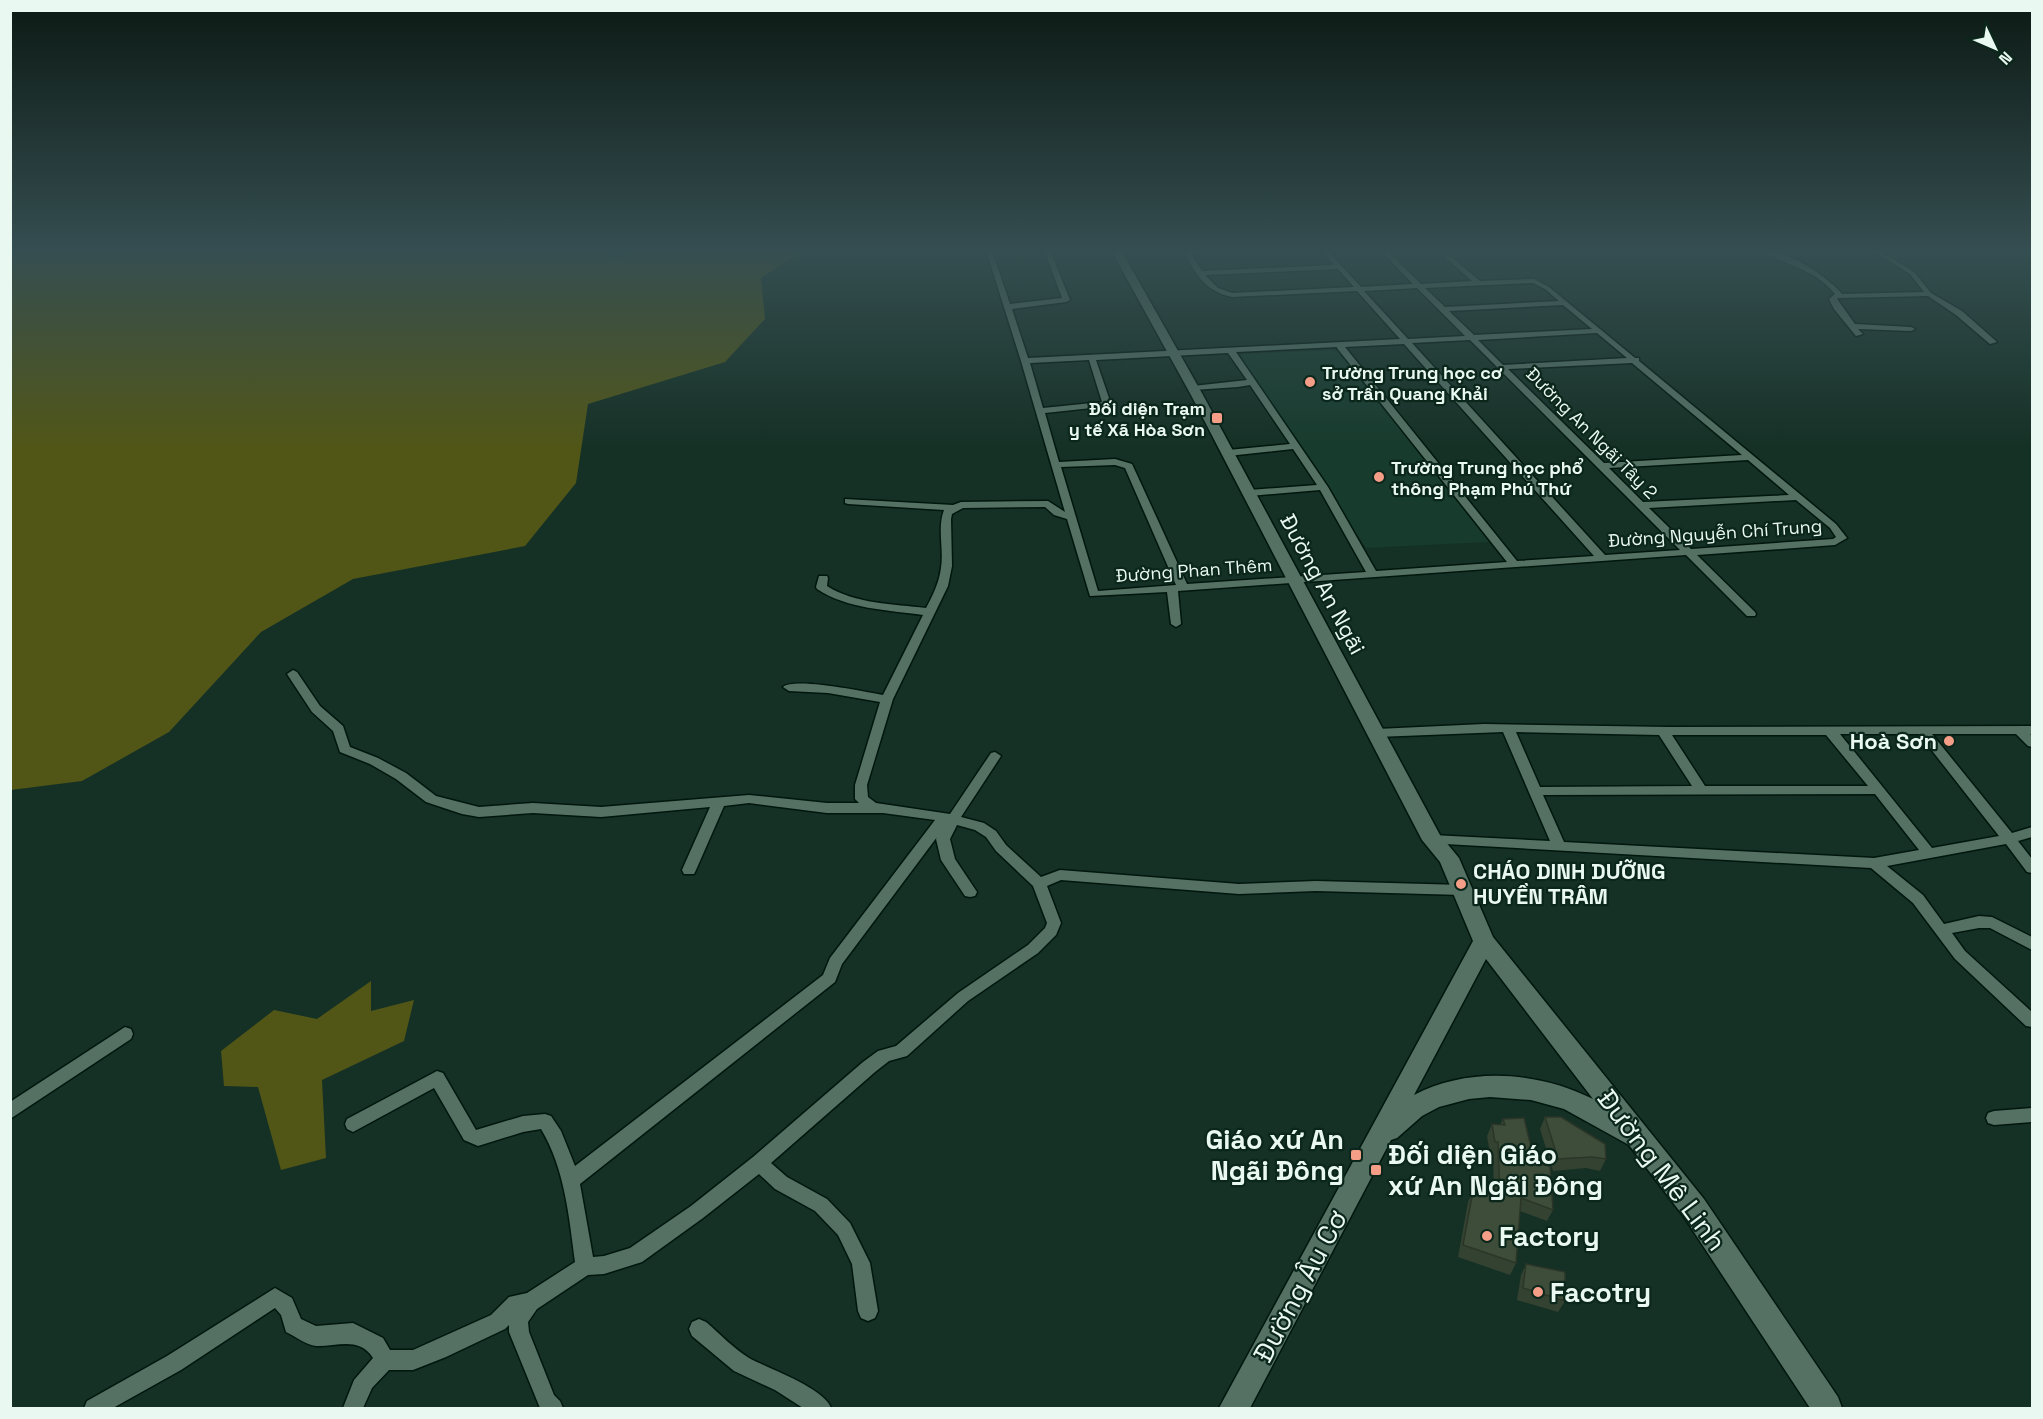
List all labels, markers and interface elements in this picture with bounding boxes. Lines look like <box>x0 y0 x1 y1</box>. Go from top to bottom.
north arrow <box>1965 18 2025 78</box>
text: N <box>1994 47 2017 69</box>
place label: Trường Trung học cơ sở Trần Quang Khải <box>1322 361 1503 405</box>
street label: Đường An Ngãi Tây 2 <box>1521 362 1663 504</box>
marker: Trường Trung học cơ sở Trần Quang Khải <box>1303 375 1317 389</box>
place label: Đối diện Trạm y tế Xã Hòa Sơn <box>1069 397 1205 441</box>
marker: Đối diện Trạm y tế Xã Hòa Sơn <box>1210 411 1224 425</box>
place label: Trường Trung học phổ thông Phạm Phú Thứ <box>1391 456 1584 500</box>
marker: Trường Trung học phổ thông Phạm Phú Thứ <box>1372 470 1386 484</box>
street label: Đường An Ngãi <box>1274 509 1372 659</box>
street label: Đường Nguyễn Chí Trung <box>1607 514 1823 552</box>
street label: Đường Phan Thêm <box>1115 553 1273 587</box>
place label: Hoà Sơn <box>1850 727 1937 755</box>
marker: Hoà Sơn <box>1942 734 1956 748</box>
place label: CHÁO DINH DƯỠNG HUYỀN TRÂM <box>1473 857 1666 910</box>
marker: CHÁO DINH DƯỠNG HUYỀN TRÂM <box>1454 877 1468 891</box>
street label: Đường Mê Linh <box>1590 1082 1734 1258</box>
place label: Giáo xứ An Ngãi Đông <box>1205 1122 1344 1188</box>
place label: Đối diện Giáo xứ An Ngãi Đông <box>1388 1137 1603 1203</box>
marker: Giáo xứ An Ngãi Đông <box>1349 1148 1363 1162</box>
marker: Đối diện Giáo xứ An Ngãi Đông <box>1369 1163 1383 1177</box>
street label: Đường Âu Cơ <box>1245 1204 1355 1368</box>
place label: Factory <box>1499 1219 1600 1254</box>
marker: Factory <box>1480 1229 1494 1243</box>
place label: Facotry <box>1550 1275 1651 1310</box>
marker: Facotry <box>1531 1285 1545 1299</box>

